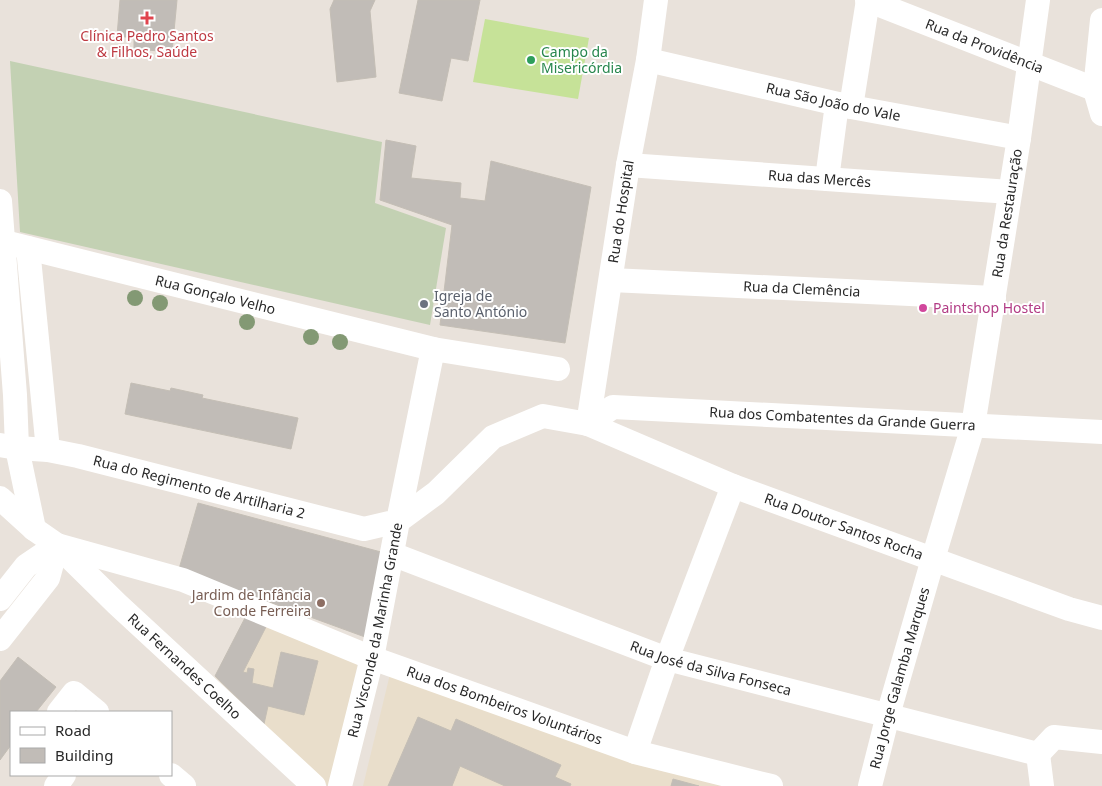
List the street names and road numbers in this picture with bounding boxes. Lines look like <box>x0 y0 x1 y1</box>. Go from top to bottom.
street label: Rua da Providência <box>923 14 1046 77</box>
street label: Rua São João do Vale <box>764 78 902 125</box>
street label: Rua da Restauração <box>987 147 1026 279</box>
street label: Rua do Hospital <box>603 158 638 264</box>
street label: Rua das Mercês <box>767 165 872 191</box>
street label: Rua Gonçalo Velho <box>153 270 278 318</box>
street label: Rua da Clemência <box>743 276 861 301</box>
street label: Rua dos Combatentes da Grande Guerra <box>709 402 976 435</box>
street label: Rua do Regimento de Artilharia 2 <box>91 450 307 523</box>
street label: Rua Doutor Santos Rocha <box>762 488 926 564</box>
street label: Rua Visconde da Marinha Grande <box>343 521 407 739</box>
street label: Rua Jorge Galamba Marques <box>865 585 933 771</box>
street label: Rua Fernandes Coelho <box>124 609 246 723</box>
street label: Rua José da Silva Fonseca <box>628 636 794 699</box>
street label: Rua dos Bombeiros Voluntários <box>404 661 605 749</box>

